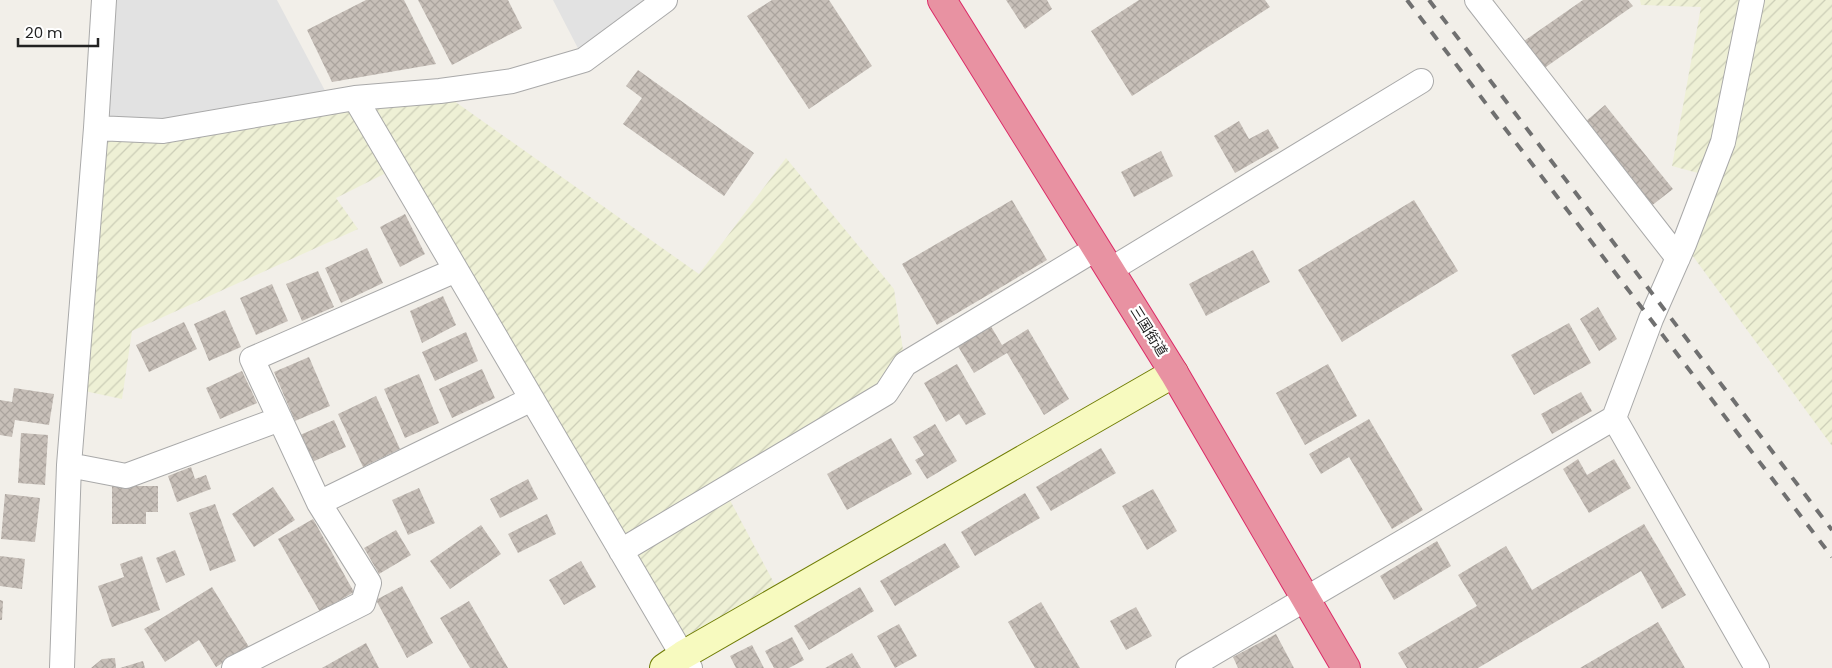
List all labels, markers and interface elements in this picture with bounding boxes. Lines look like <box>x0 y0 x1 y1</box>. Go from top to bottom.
scale bar <box>18 15 98 47</box>
text: 20 m <box>25 22 63 43</box>
street label: 三国街道 <box>1126 302 1172 360</box>

